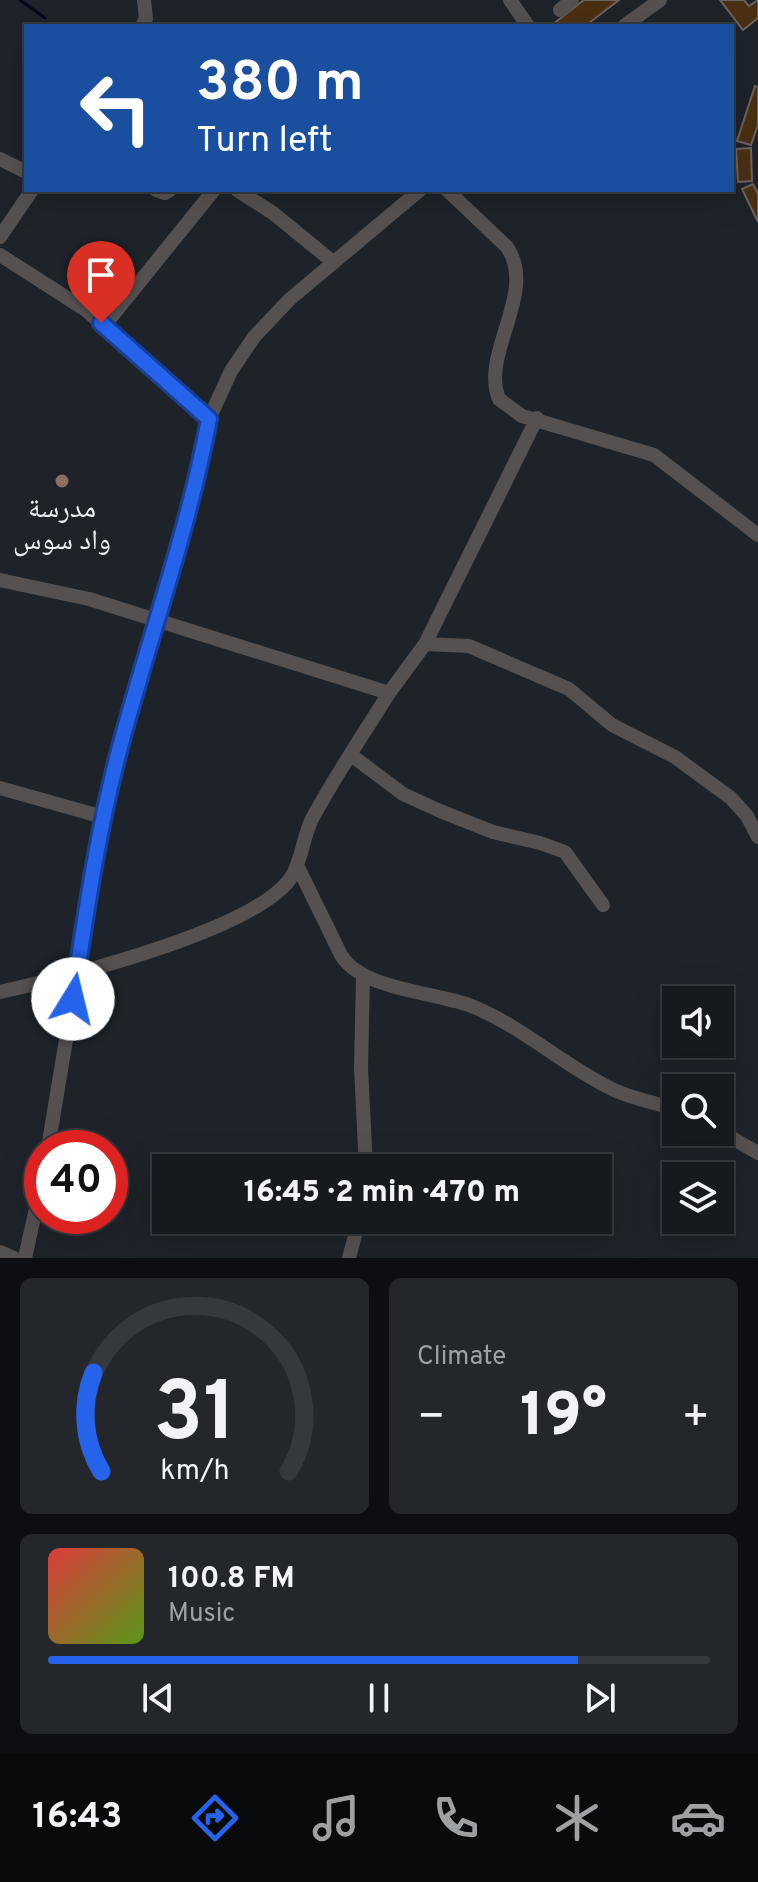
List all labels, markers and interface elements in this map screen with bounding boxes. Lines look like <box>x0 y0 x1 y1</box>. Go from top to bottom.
text: 380 m <box>196 50 364 120</box>
icon: left <box>64 56 168 160</box>
text: Turn left <box>196 119 333 165</box>
pin <box>67 241 135 323</box>
icon: arrive <box>79 253 123 297</box>
marker: مدرسة واد سوس <box>53 472 71 490</box>
place label: مدرسة واد سوس <box>13 492 111 560</box>
position arrow <box>31 957 115 1041</box>
map controls <box>662 986 734 1234</box>
button: sound <box>662 986 734 1058</box>
button: search <box>662 1074 734 1146</box>
speed limit sign: 40 <box>24 1130 128 1234</box>
button: layers <box>662 1162 734 1234</box>
text: 16:45 · 2 min · 470 m <box>244 1175 520 1212</box>
text: Climate <box>417 1341 506 1374</box>
text: 31 <box>153 1365 236 1470</box>
text: 19° <box>520 1381 607 1457</box>
text: − <box>417 1391 445 1447</box>
text: + <box>682 1391 710 1447</box>
text: km/h <box>160 1454 229 1490</box>
text: 100.8 FM <box>168 1561 295 1598</box>
text: Music <box>168 1598 235 1631</box>
icon: previous <box>136 1676 180 1720</box>
icon: pause <box>357 1676 401 1720</box>
icon: next <box>578 1676 622 1720</box>
icon: directions <box>187 1790 243 1846</box>
icon: music <box>308 1790 364 1846</box>
icon: phone <box>428 1790 484 1846</box>
icon: climate <box>549 1790 605 1846</box>
icon: car <box>670 1790 726 1846</box>
text: 16:43 <box>32 1795 122 1841</box>

